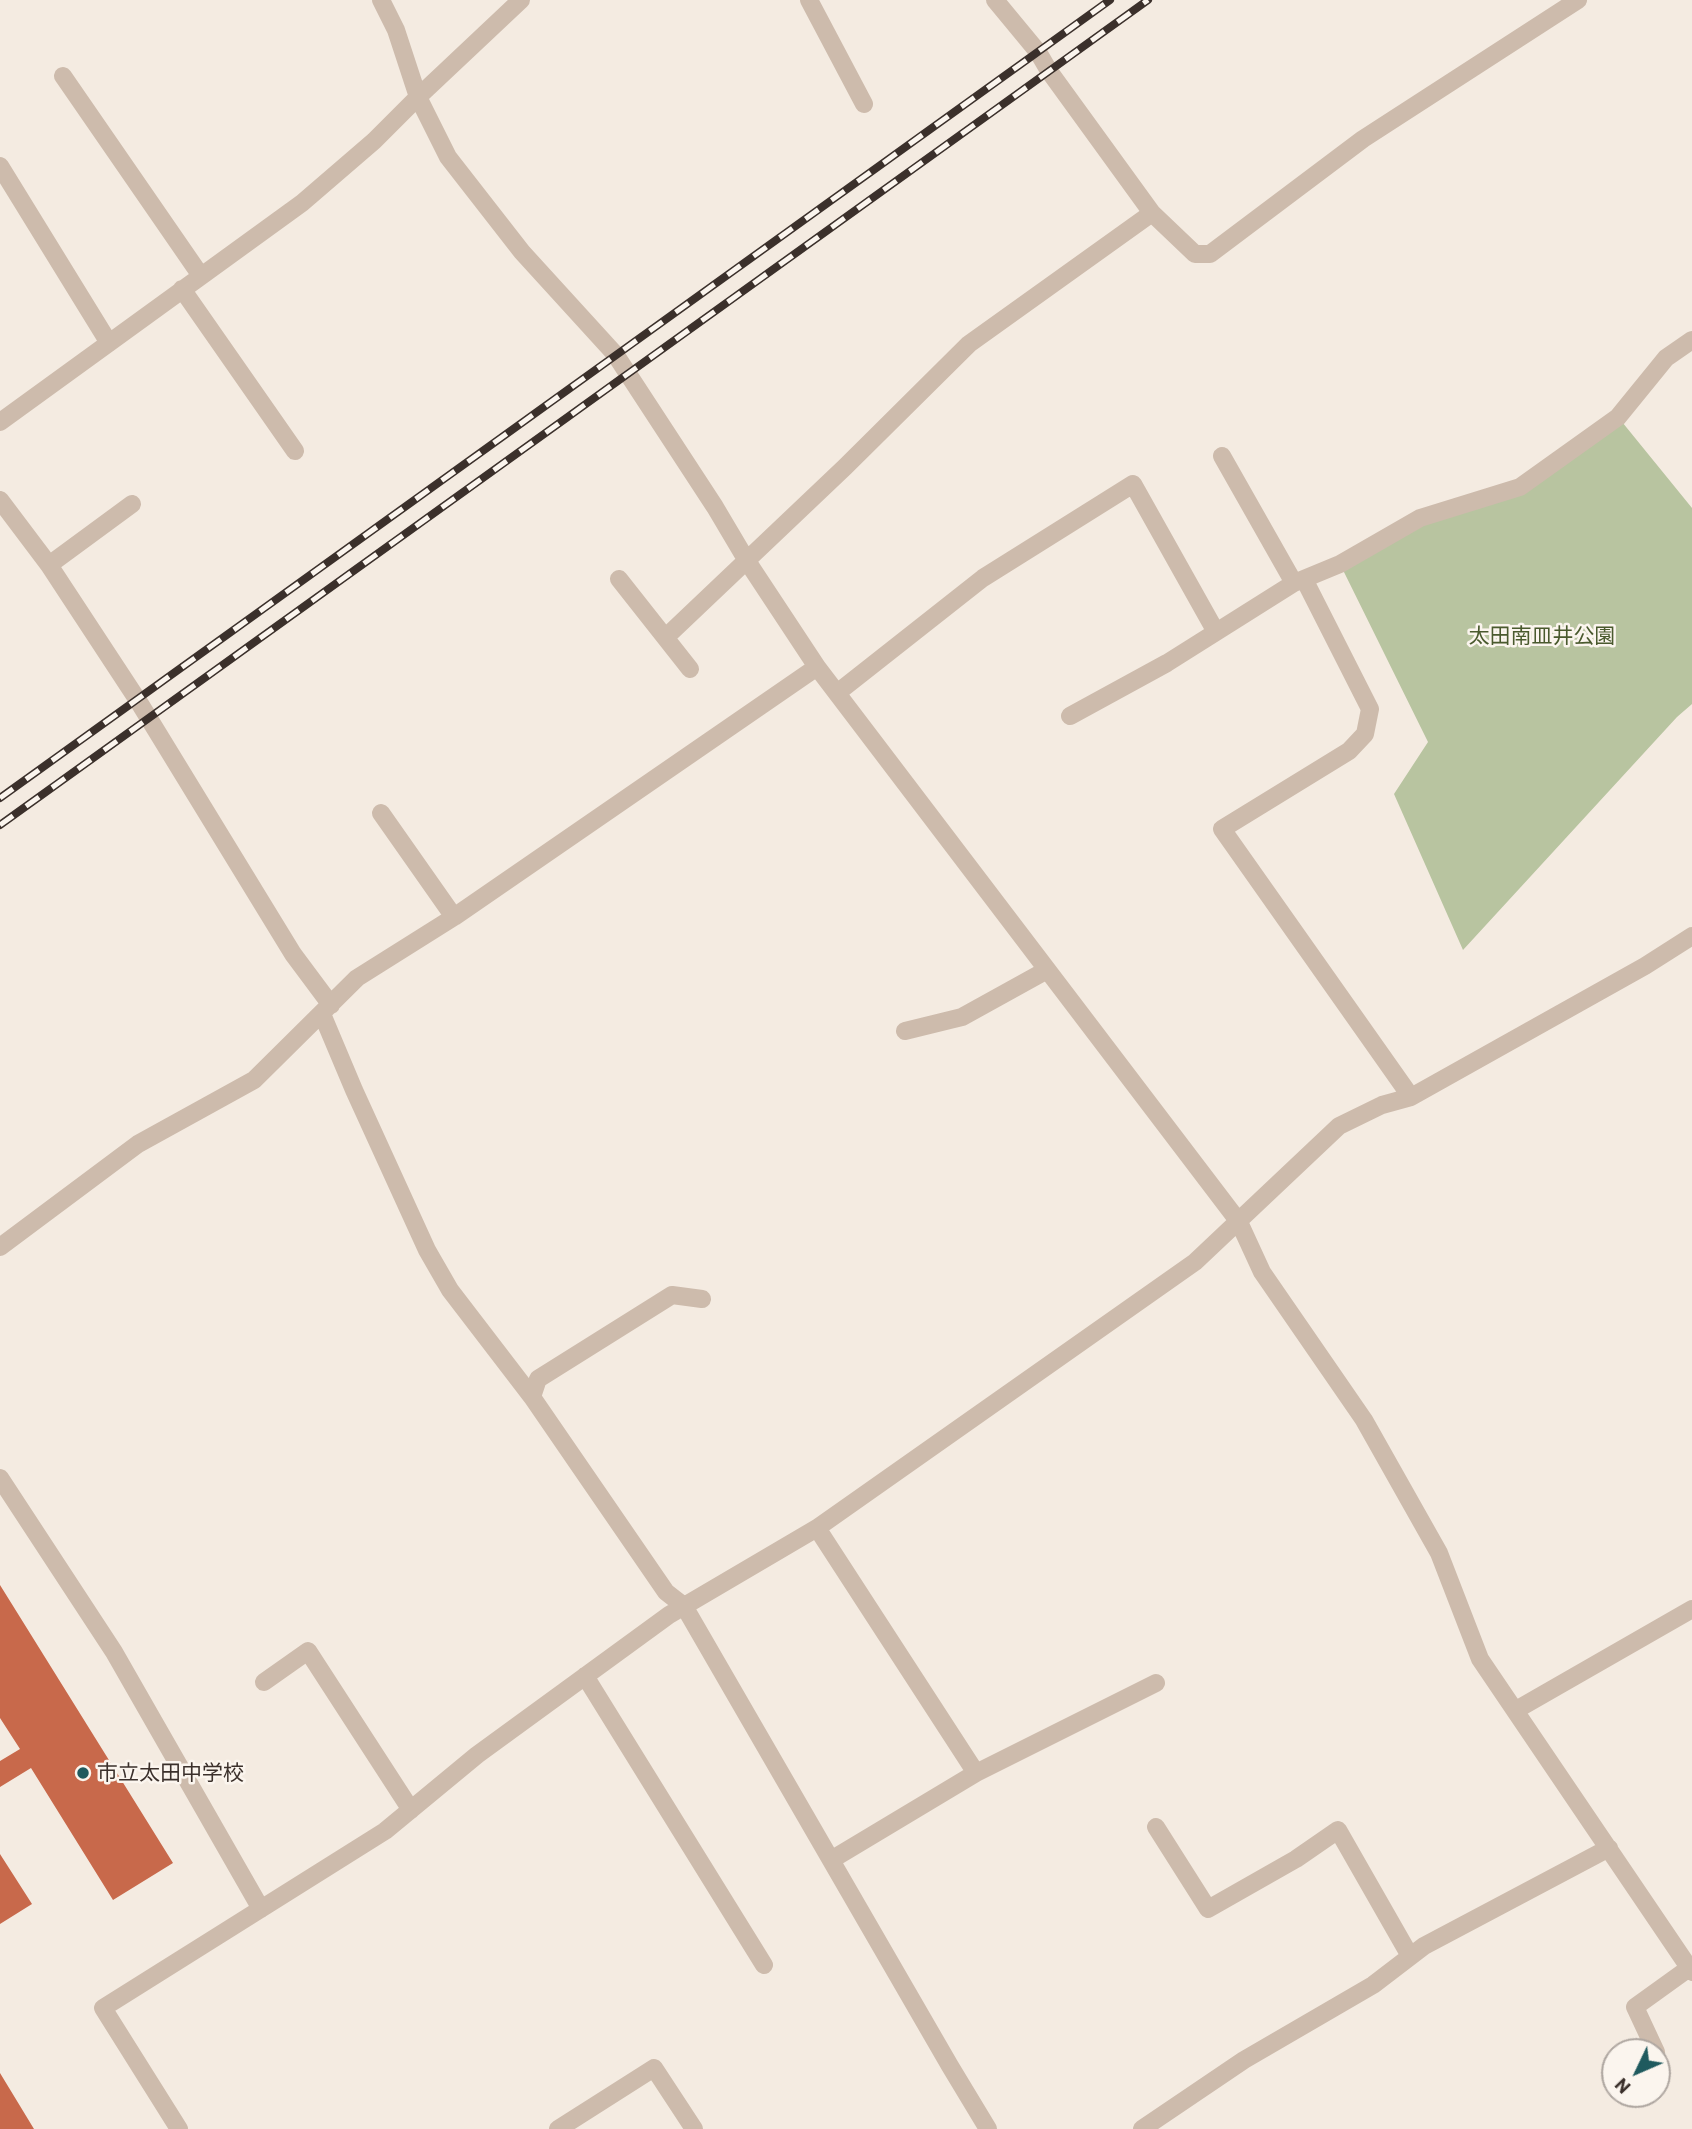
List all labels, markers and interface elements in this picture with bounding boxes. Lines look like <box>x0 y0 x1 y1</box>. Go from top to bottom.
park label: 太田南皿井公園 <box>1469 623 1615 649</box>
place label: 市立太田中学校 <box>97 1760 244 1786</box>
marker: 市立太田中学校 <box>75 1765 91 1781</box>
north arrow <box>1601 2038 1671 2108</box>
text: N <box>1609 2074 1635 2099</box>

